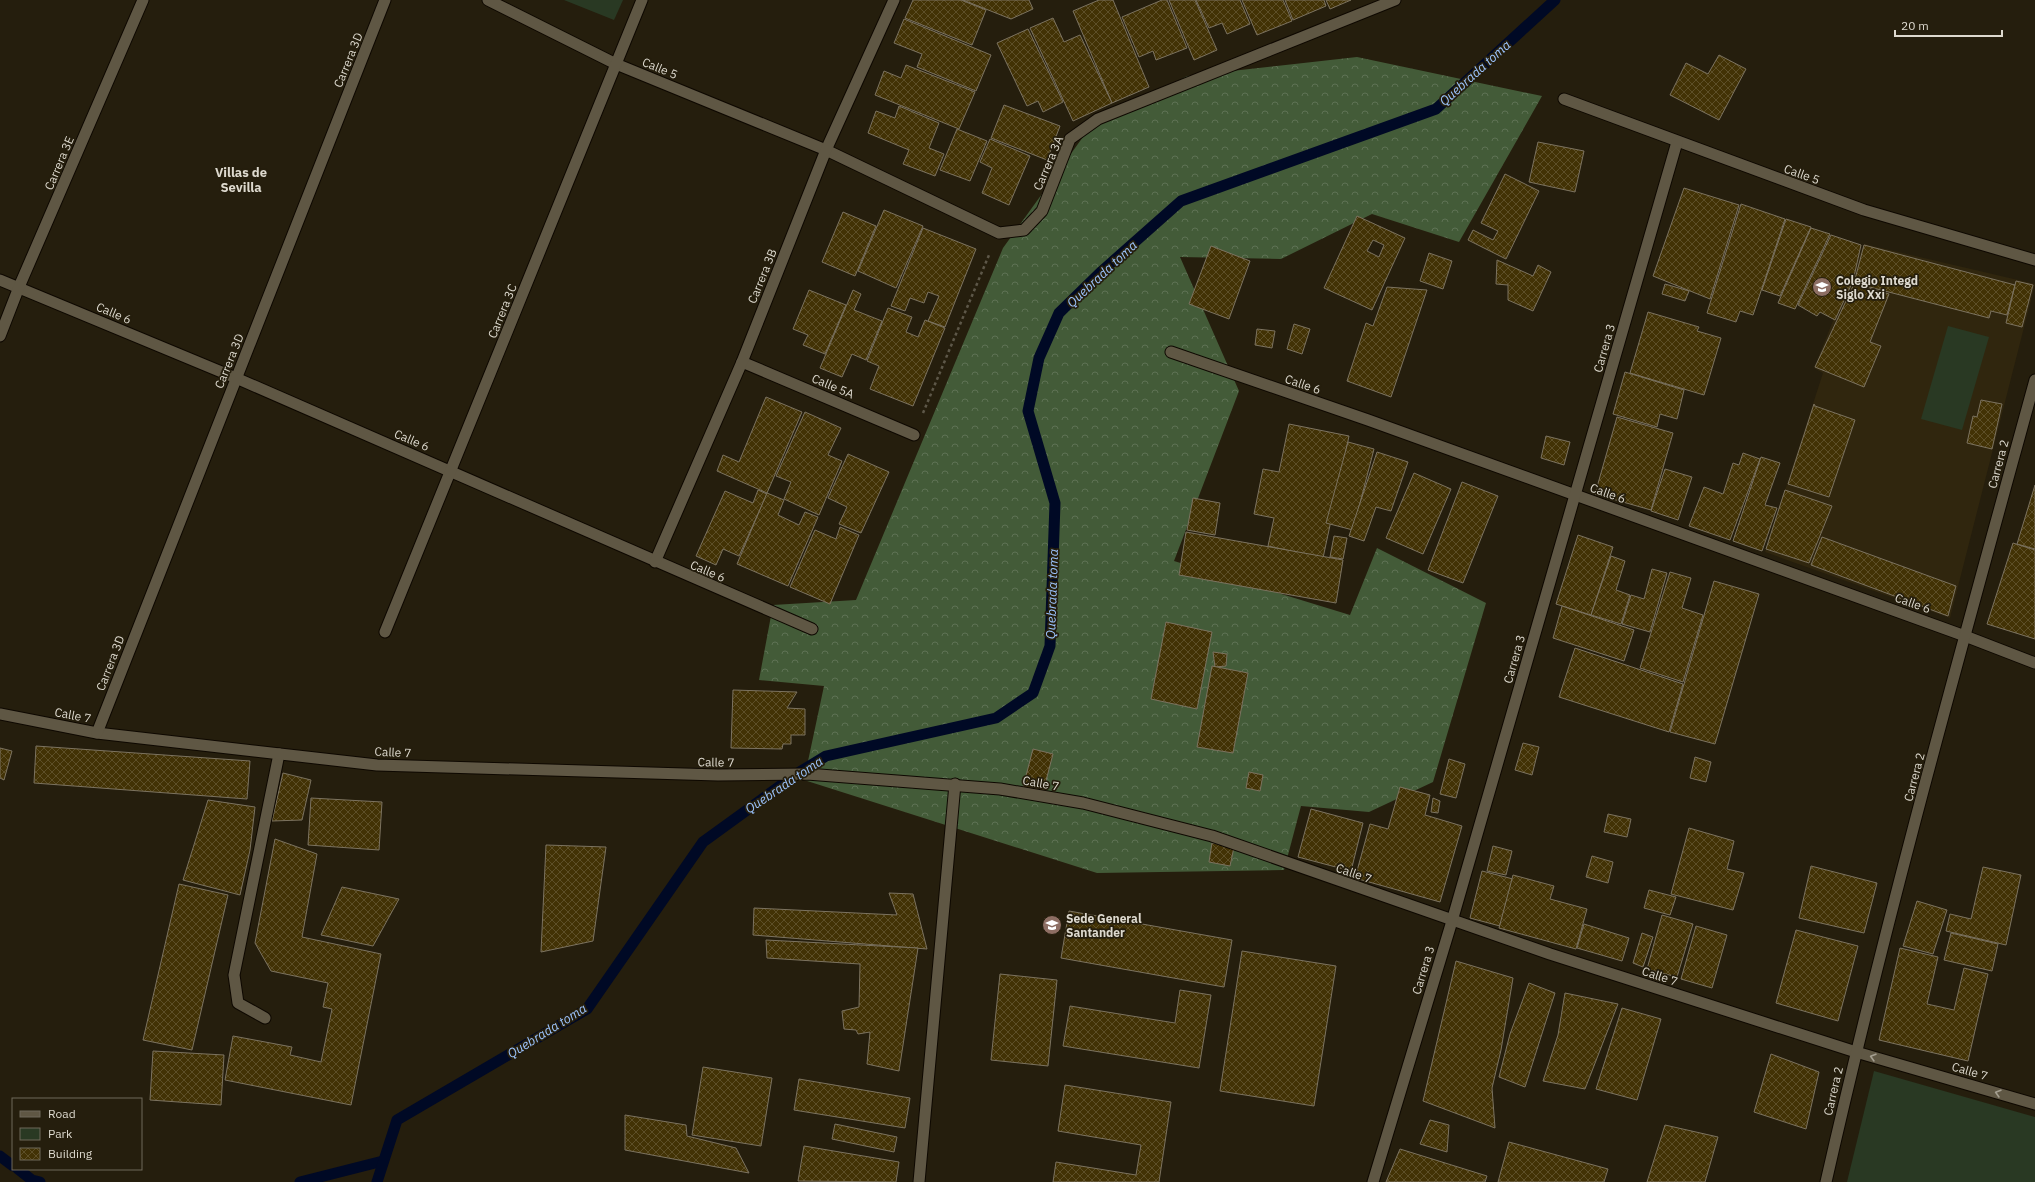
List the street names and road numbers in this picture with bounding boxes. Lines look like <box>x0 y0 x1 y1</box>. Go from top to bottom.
street label: Carrera 3D <box>330 30 366 90</box>
street label: Calle 5 <box>640 54 680 82</box>
street label: Carrera 3A <box>1030 133 1066 192</box>
street label: Carrera 3E <box>41 134 77 192</box>
street label: Calle 5 <box>1782 161 1822 187</box>
street label: Carrera 3B <box>744 246 780 306</box>
street label: Carrera 3C <box>484 281 520 340</box>
street label: Calle 6 <box>94 299 134 327</box>
street label: Carrera 3 <box>1590 322 1618 374</box>
street label: Carrera 3D <box>211 331 247 391</box>
street label: Calle 5A <box>810 370 857 402</box>
street label: Calle 6 <box>1283 371 1323 397</box>
street label: Calle 6 <box>392 426 432 454</box>
street label: Carrera 2 <box>1984 438 2012 490</box>
street label: Calle 6 <box>1588 480 1628 506</box>
street label: Calle 6 <box>688 557 728 585</box>
street label: Calle 6 <box>1893 590 1933 616</box>
street label: Carrera 3D <box>93 633 127 693</box>
street label: Carrera 3 <box>1500 633 1528 685</box>
street label: Calle 7 <box>53 704 93 726</box>
street label: Calle 7 <box>374 744 412 760</box>
street label: Carrera 2 <box>1900 751 1928 803</box>
street label: Calle 7 <box>697 754 735 770</box>
street label: Calle 7 <box>1022 772 1060 794</box>
street label: Calle 7 <box>1334 860 1374 886</box>
street label: Carrera 3 <box>1409 944 1437 996</box>
street label: Calle 7 <box>1640 963 1680 989</box>
street label: Calle 7 <box>1950 1059 1990 1083</box>
street label: Carrera 2 <box>1820 1065 1846 1117</box>

